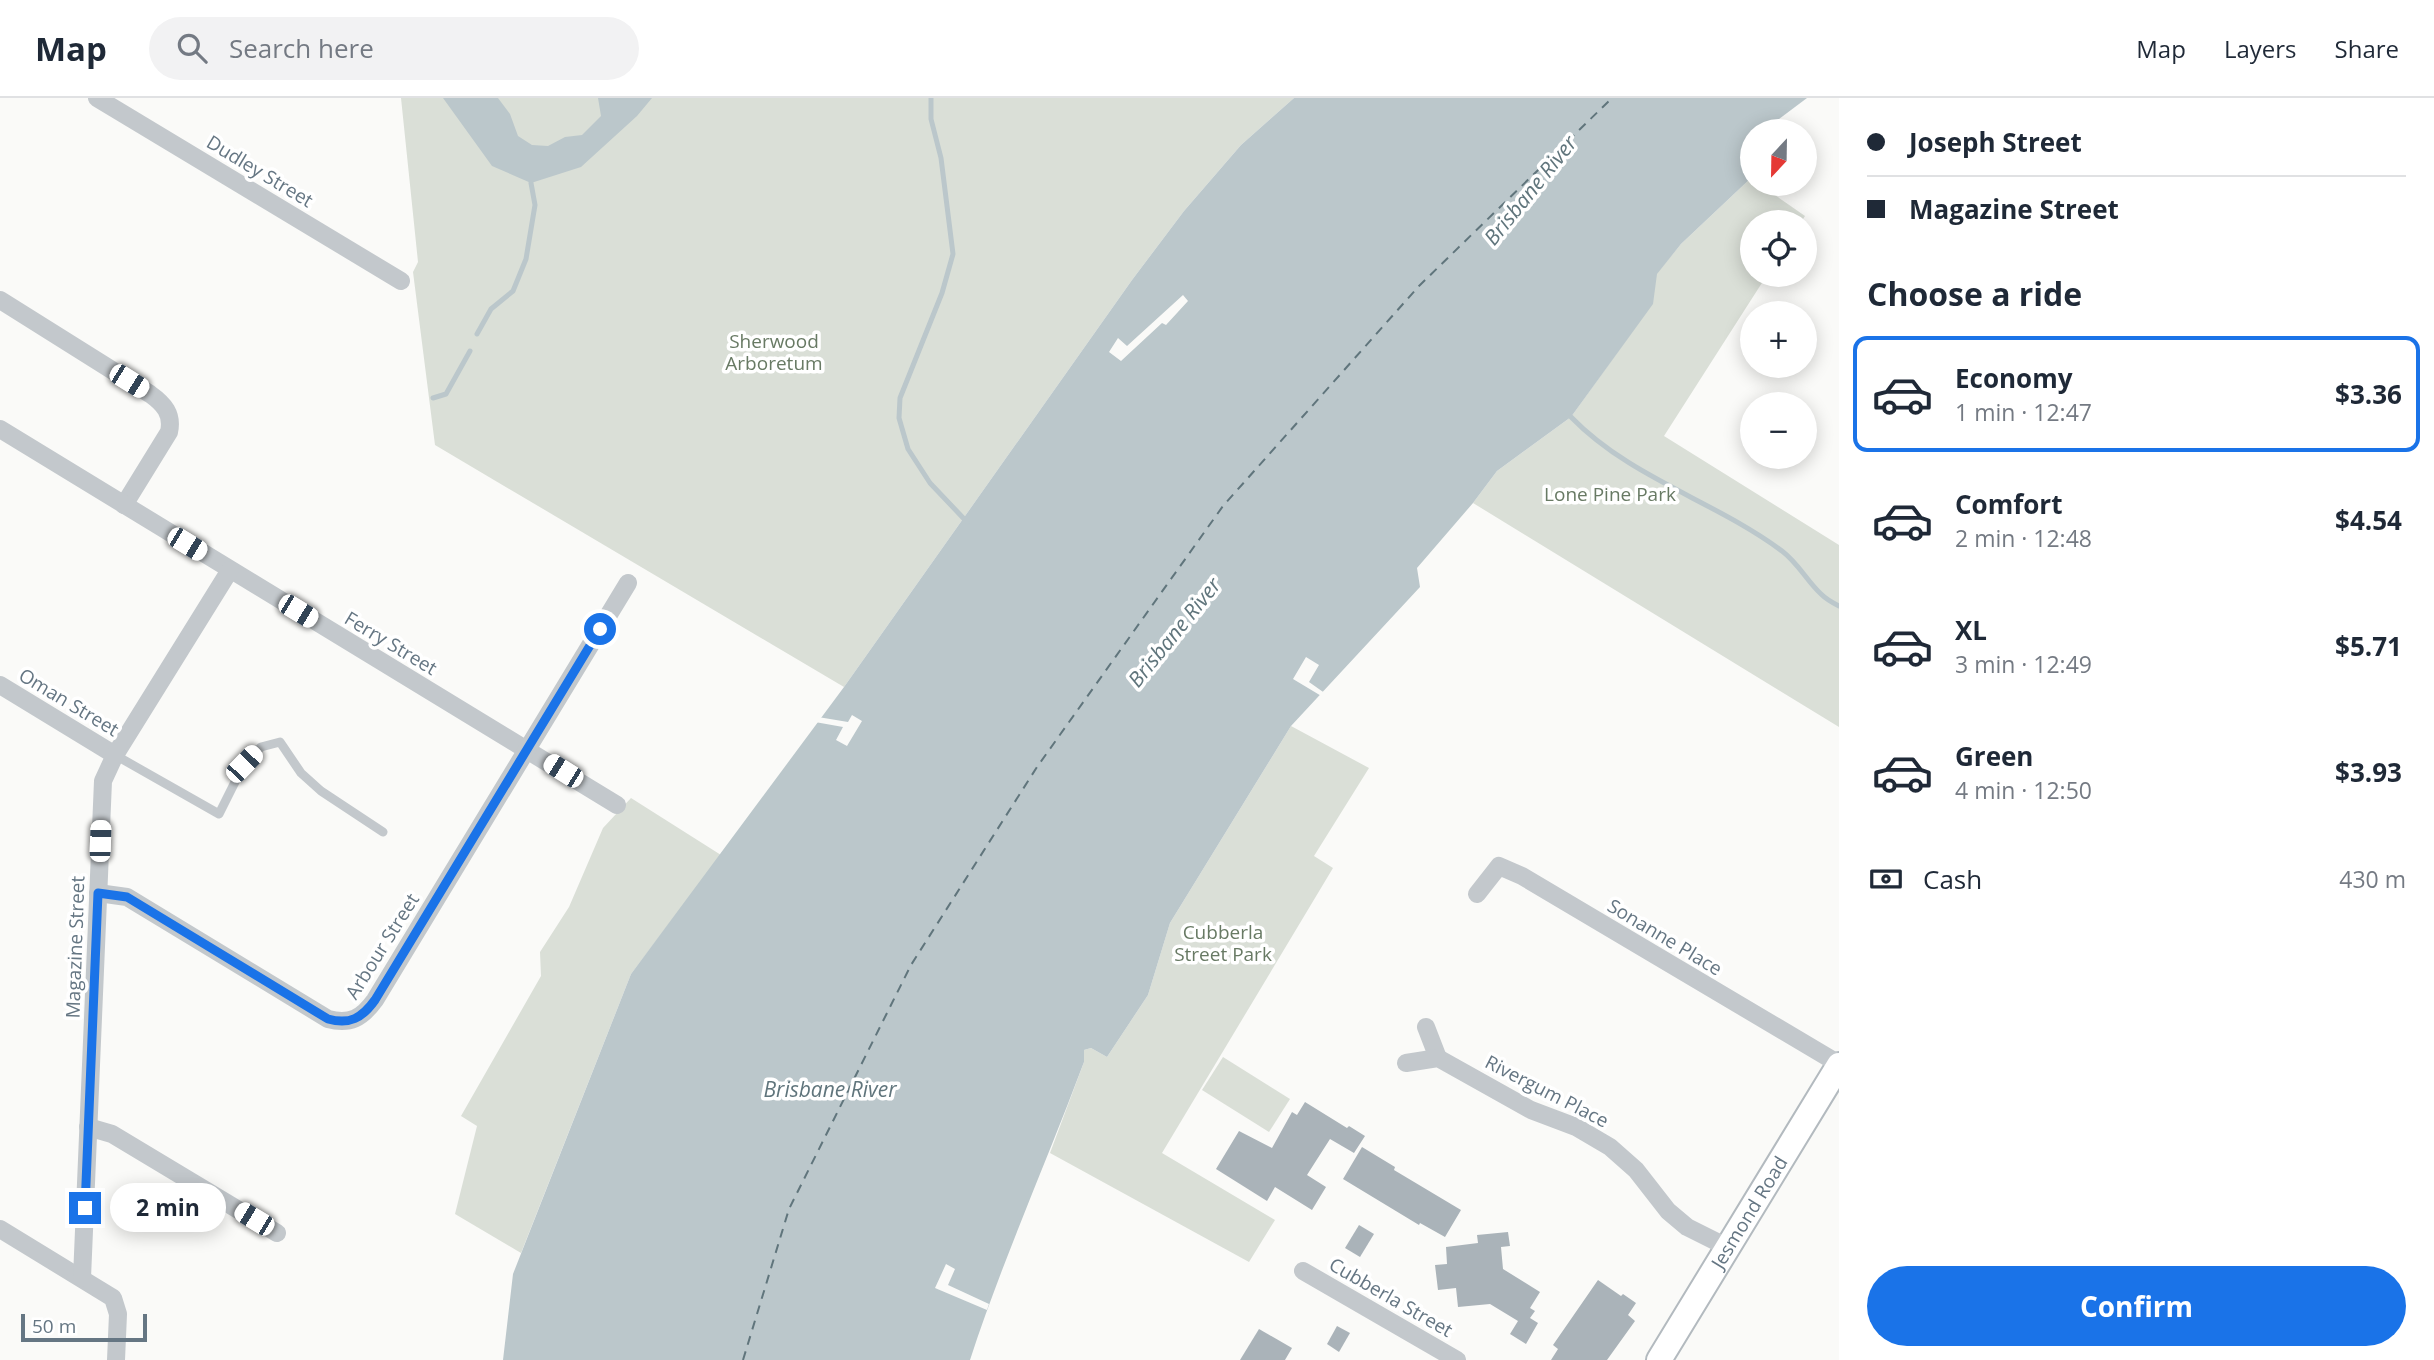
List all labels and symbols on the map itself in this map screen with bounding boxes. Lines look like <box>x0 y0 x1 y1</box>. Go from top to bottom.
north arrow <box>1740 119 1816 196</box>
street label: Dudley Street <box>202 129 318 213</box>
water label: Brisbane River <box>1477 129 1583 250</box>
park label: Sherwood Arboretum <box>725 328 823 376</box>
car <box>106 361 153 401</box>
park label: Lone Pine Park <box>1544 481 1676 507</box>
car <box>164 524 211 564</box>
water label: Brisbane River <box>1121 571 1227 692</box>
car <box>275 591 322 631</box>
street label: Ferry Street <box>340 605 442 681</box>
route start <box>584 613 616 645</box>
street label: Oman Street <box>14 662 124 742</box>
car <box>222 742 267 786</box>
car <box>540 751 587 791</box>
car <box>89 820 112 862</box>
street label: Magazine Street <box>60 875 90 1019</box>
street label: Arbour Street <box>339 888 425 1004</box>
street label: Sonanne Place <box>1603 893 1727 981</box>
park label: Cubberla Street Park <box>1174 919 1272 967</box>
street label: Rivergum Place <box>1481 1049 1613 1133</box>
water label: Brisbane River <box>763 1075 897 1103</box>
street label: Jesmond Road <box>1704 1151 1793 1275</box>
callout: 2 min <box>110 1184 225 1232</box>
route end <box>69 1192 101 1224</box>
car <box>231 1199 278 1239</box>
street label: Cubberla Street <box>1324 1251 1458 1343</box>
scale bar <box>21 1311 147 1343</box>

